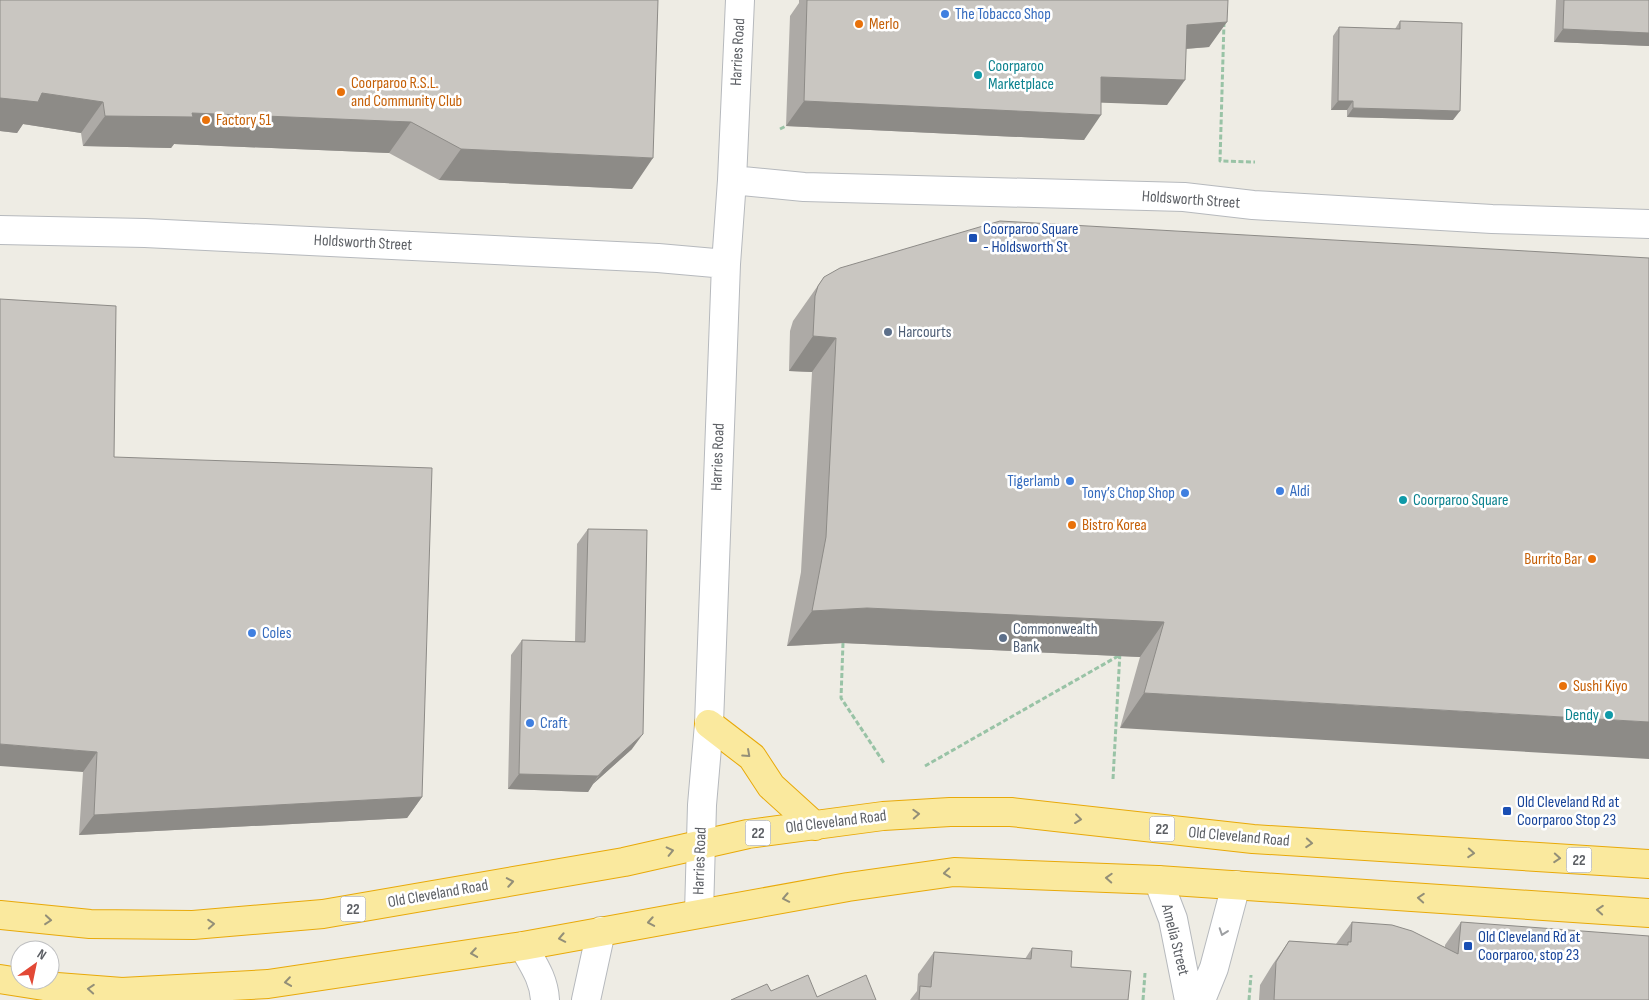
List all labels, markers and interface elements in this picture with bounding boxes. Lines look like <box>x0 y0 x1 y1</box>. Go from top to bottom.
place label: The Tobacco Shop <box>955 5 1051 24</box>
marker: The Tobacco Shop <box>939 8 951 20</box>
place label: Merlo <box>869 15 899 34</box>
street label: Harries Road <box>727 18 749 86</box>
marker: Merlo <box>853 18 865 30</box>
place label: Coorparoo Marketplace <box>988 57 1054 94</box>
marker: Coorparoo Marketplace <box>972 69 984 81</box>
place label: Coorparoo R.S.L. and Community Club <box>351 74 462 111</box>
marker: Coorparoo R.S.L. and Community Club <box>335 86 347 98</box>
place label: Factory 51 <box>216 111 271 130</box>
marker: Factory 51 <box>200 114 212 126</box>
street label: Holdsworth Street <box>1141 187 1241 213</box>
place label: Coorparoo Square - Holdsworth St <box>983 220 1079 257</box>
street label: Holdsworth Street <box>313 231 413 255</box>
marker: Coorparoo Square - Holdsworth St <box>967 232 979 244</box>
place label: Harcourts <box>898 323 952 342</box>
marker: Harcourts <box>882 326 894 338</box>
street label: Harries Road <box>707 423 729 491</box>
place label: Tigerlamb <box>1007 472 1060 491</box>
marker: Tigerlamb <box>1064 475 1076 487</box>
place label: Aldi <box>1289 482 1310 501</box>
place label: Tony’s Chop Shop <box>1082 484 1175 503</box>
marker: Aldi <box>1274 485 1286 497</box>
marker: Tony’s Chop Shop <box>1179 487 1191 499</box>
place label: Coorparoo Square <box>1413 491 1509 510</box>
marker: Coorparoo Square <box>1397 494 1409 506</box>
place label: Bistro Korea <box>1082 516 1147 535</box>
marker: Bistro Korea <box>1066 519 1078 531</box>
place label: Burrito Bar <box>1524 550 1582 569</box>
marker: Burrito Bar <box>1586 553 1598 565</box>
place label: Commonwealth Bank <box>1013 620 1098 657</box>
place label: Coles <box>262 624 292 643</box>
marker: Coles <box>246 627 258 639</box>
marker: Commonwealth Bank <box>997 632 1009 644</box>
place label: Sushi Kiyo <box>1573 677 1628 696</box>
marker: Sushi Kiyo <box>1557 680 1569 692</box>
place label: Dendy <box>1565 706 1599 725</box>
marker: Dendy <box>1603 709 1615 721</box>
place label: Craft <box>540 714 568 733</box>
marker: Craft <box>524 717 536 729</box>
one-way arrow <box>742 748 751 757</box>
place label: Old Cleveland Rd at Coorparoo Stop 23 <box>1517 793 1619 830</box>
marker: Old Cleveland Rd at Coorparoo Stop 23 <box>1501 805 1513 817</box>
street label: Old Cleveland Road <box>784 806 888 838</box>
one-way arrow <box>912 809 920 820</box>
one-way arrow <box>1074 813 1082 824</box>
road number: 22 <box>1150 816 1174 842</box>
road number: 22 <box>746 820 770 846</box>
street label: Old Cleveland Road <box>1188 823 1290 851</box>
street label: Harries Road <box>689 827 711 895</box>
one-way arrow <box>1306 837 1314 848</box>
one-way arrow <box>665 846 674 857</box>
one-way arrow <box>1468 847 1476 858</box>
road number: 22 <box>1566 848 1592 872</box>
one-way arrow <box>1553 853 1561 864</box>
one-way arrow <box>942 867 950 878</box>
one-way arrow <box>1105 872 1113 883</box>
street label: Old Cleveland Road <box>386 876 490 912</box>
one-way arrow <box>506 877 514 887</box>
one-way arrow <box>782 892 790 903</box>
one-way arrow <box>1417 892 1425 903</box>
road number: 22 <box>340 896 366 922</box>
street label: Amelia Street <box>1157 902 1193 978</box>
one-way arrow <box>1596 904 1604 915</box>
one-way arrow <box>45 915 53 926</box>
one-way arrow <box>646 916 655 926</box>
one-way arrow <box>207 919 215 930</box>
one-way arrow <box>1219 927 1229 936</box>
place label: Old Cleveland Rd at Coorparoo, stop 23 <box>1478 928 1580 965</box>
one-way arrow <box>557 933 566 943</box>
north arrow <box>10 940 60 990</box>
marker: Old Cleveland Rd at Coorparoo, stop 23 <box>1462 940 1474 952</box>
text: N <box>34 945 50 964</box>
one-way arrow <box>470 948 479 958</box>
one-way arrow <box>283 976 292 986</box>
one-way arrow <box>86 984 94 995</box>

